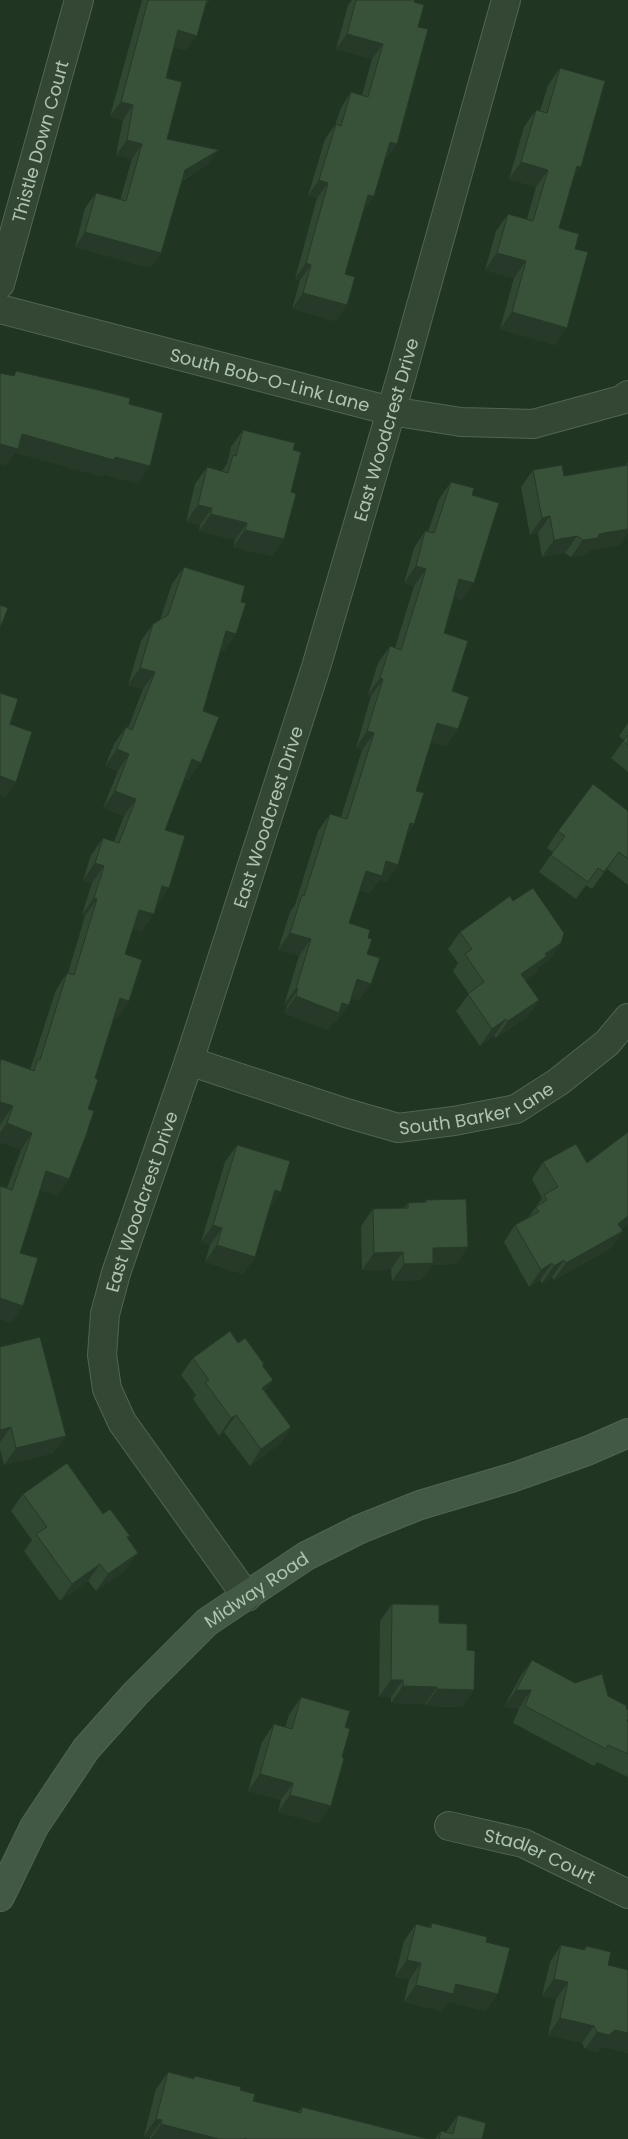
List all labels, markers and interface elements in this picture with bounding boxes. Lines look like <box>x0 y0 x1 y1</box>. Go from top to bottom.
street label: Thistle Down Court <box>5 57 74 226</box>
street label: East Woodcrest Drive <box>347 335 424 524</box>
street label: South Bob-O-Link Lane <box>167 341 373 417</box>
street label: East Woodcrest Drive <box>227 723 309 911</box>
street label: South Barker Lane <box>397 1076 558 1140</box>
street label: East Woodcrest Drive <box>99 1108 183 1295</box>
street label: Midway Road <box>199 1545 313 1633</box>
street label: Stadler Court <box>482 1822 600 1889</box>

